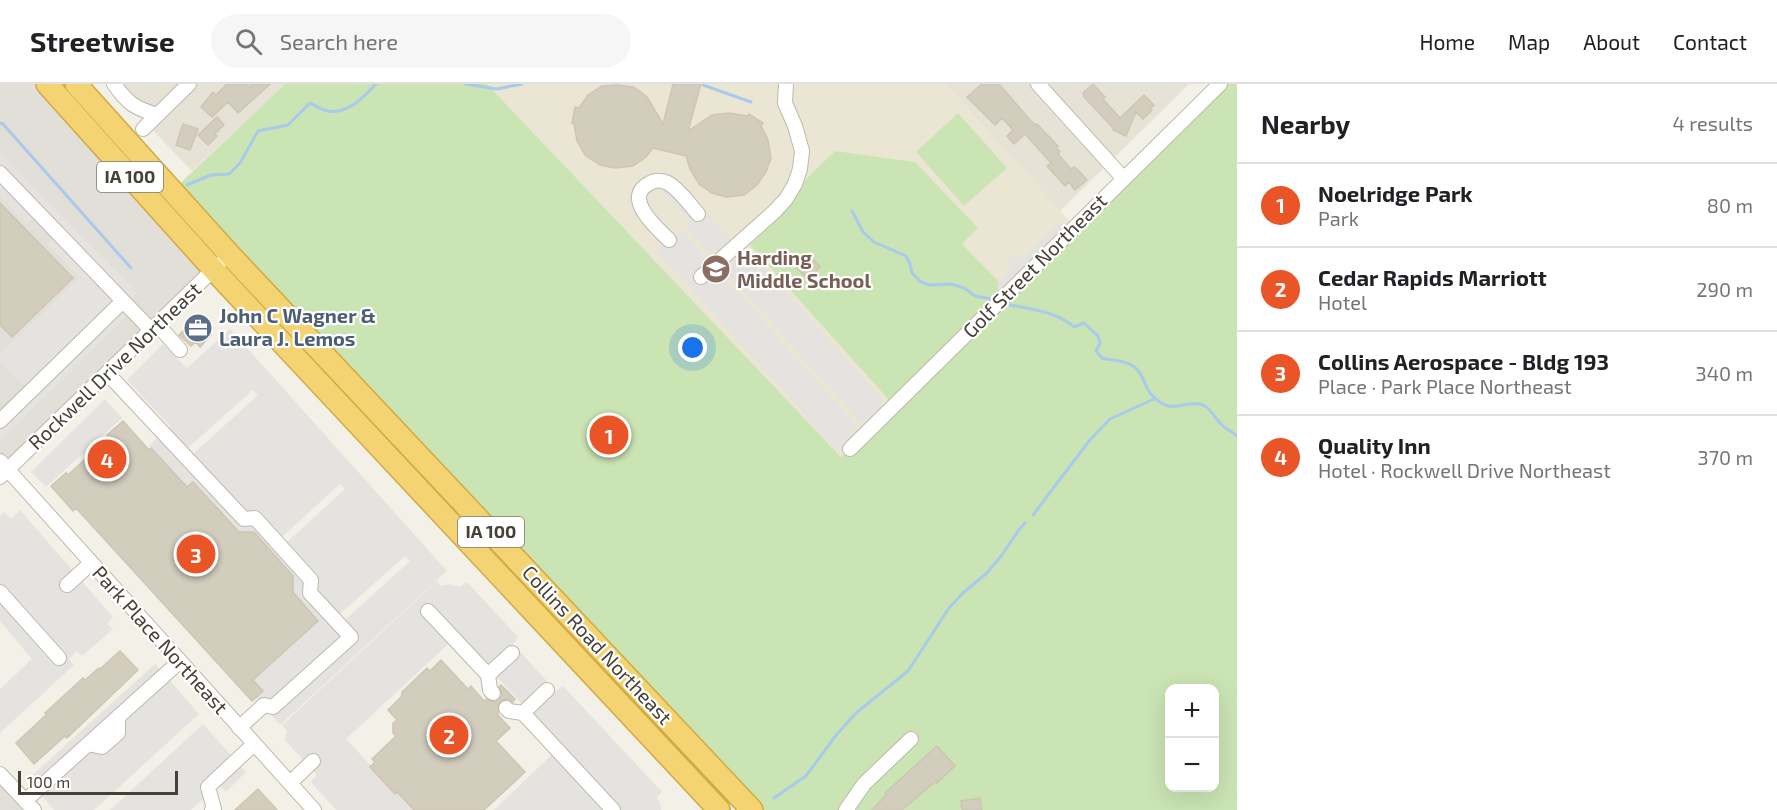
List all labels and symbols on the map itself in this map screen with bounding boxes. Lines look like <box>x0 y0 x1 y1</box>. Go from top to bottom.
road number: IA 100 <box>97 162 163 192</box>
street label: Golf Street Northeast <box>957 188 1112 342</box>
place label: Harding Middle School <box>737 245 871 292</box>
school or university icon: Harding Middle School <box>700 253 732 285</box>
street label: Rockwell Drive Northeast <box>23 276 206 454</box>
place label: John C Wagner & Laura J. Lemos <box>219 303 376 350</box>
office icon: John C Wagner & Laura J. Lemos <box>182 312 214 344</box>
your location <box>678 333 707 362</box>
pin: 1 <box>590 412 628 458</box>
pin: 4 <box>88 436 126 482</box>
road number: IA 100 <box>458 517 524 547</box>
pin: 3 <box>176 532 216 576</box>
street label: Park Place Northeast <box>88 560 234 719</box>
street label: Collins Road Northeast <box>518 560 678 729</box>
pin: 2 <box>430 712 468 758</box>
scale bar <box>18 768 178 796</box>

